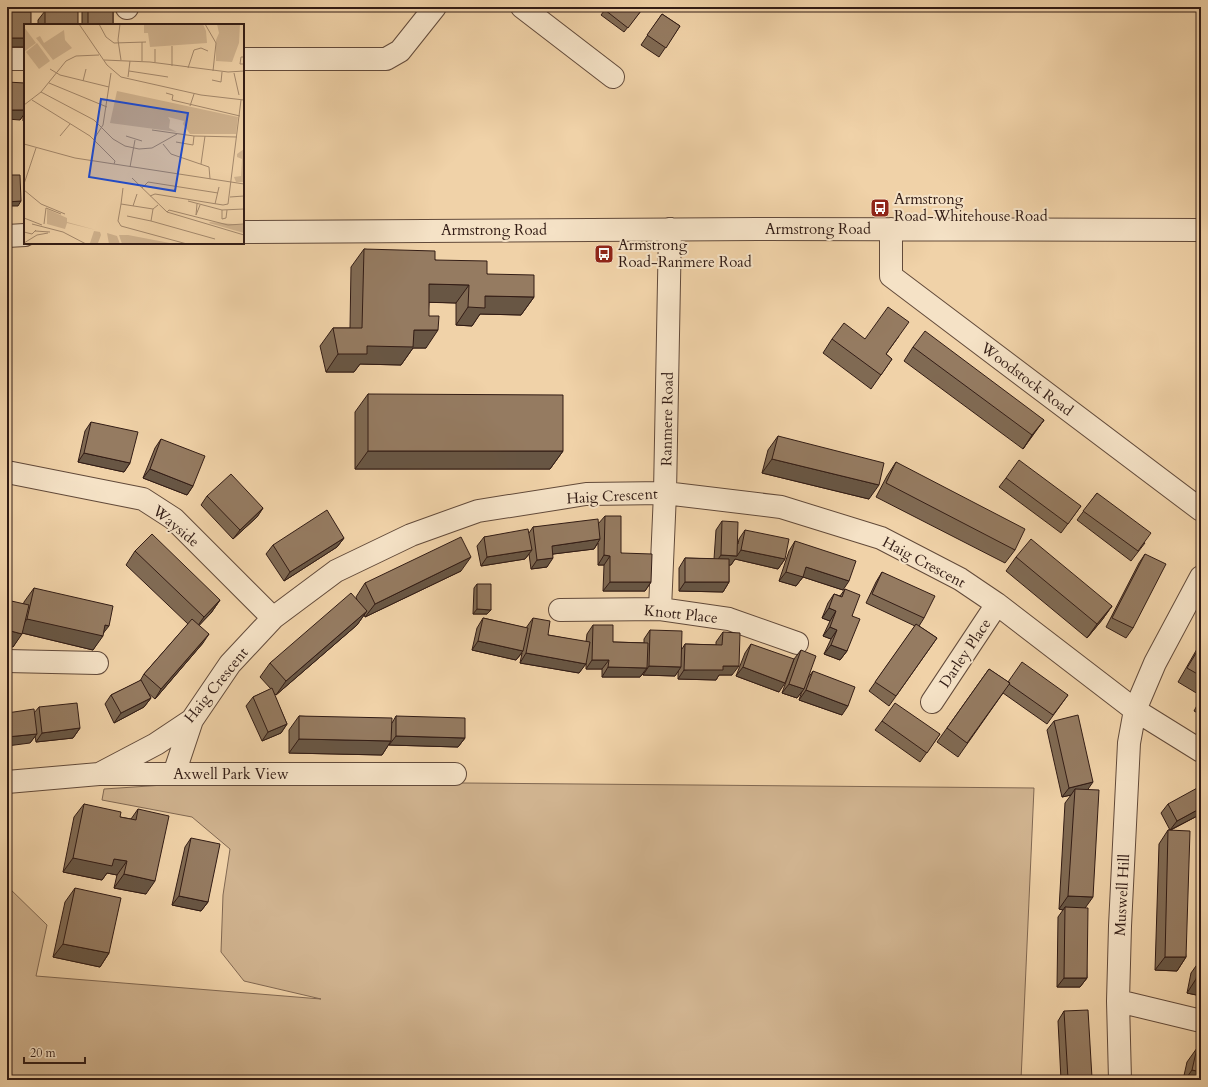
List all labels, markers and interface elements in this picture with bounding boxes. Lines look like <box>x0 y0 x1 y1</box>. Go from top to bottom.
inset map <box>24 24 244 244</box>
place label: Armstrong Road-Whitehouse Road <box>894 189 1048 226</box>
bus stop icon: Armstrong Road-Whitehouse Road <box>869 197 891 219</box>
street label: Armstrong Road <box>765 219 871 239</box>
street label: Armstrong Road <box>441 220 547 240</box>
place label: Armstrong Road-Ranmere Road <box>618 235 752 272</box>
bus stop icon: Armstrong Road-Ranmere Road <box>593 243 615 265</box>
street label: Woodstock Road <box>976 337 1077 420</box>
street label: Ranmere Road <box>656 372 678 466</box>
street label: Haig Crescent <box>566 484 658 508</box>
street label: Wayside <box>148 500 204 551</box>
street label: Haig Crescent <box>879 532 969 592</box>
street label: Knott Place <box>643 600 719 628</box>
street label: Darley Place <box>934 614 996 692</box>
street label: Haig Crescent <box>179 643 253 727</box>
street label: Axwell Park View <box>173 764 289 784</box>
street label: Muswell Hill <box>1110 853 1134 937</box>
scale bar <box>24 1039 85 1065</box>
text: 20 m <box>30 1045 57 1061</box>

